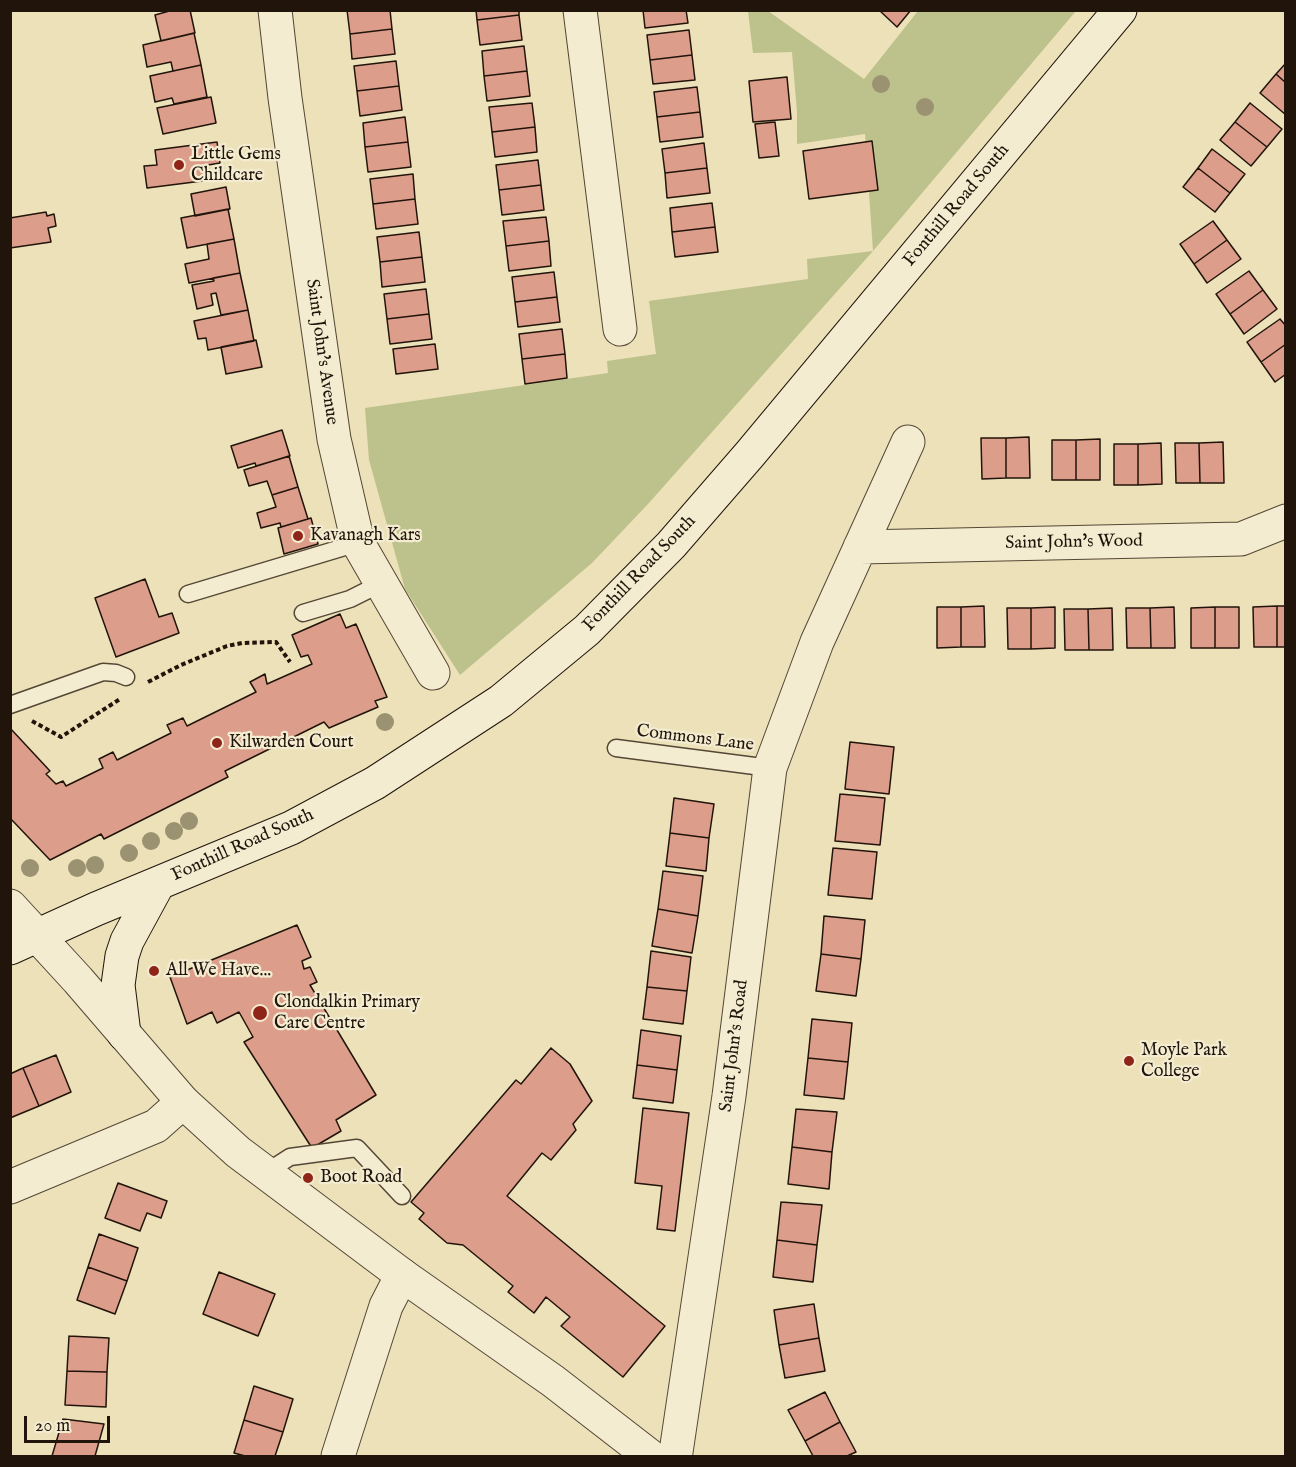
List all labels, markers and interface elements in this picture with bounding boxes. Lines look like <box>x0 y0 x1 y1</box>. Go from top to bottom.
street label: Fonthill Road South <box>899 140 1015 272</box>
place label: Little Gems Childcare <box>191 144 281 186</box>
marker: Little Gems Childcare <box>172 158 186 172</box>
street label: Saint John's Avenue <box>300 278 342 426</box>
street label: Fonthill Road South <box>579 511 701 637</box>
place label: Kavanagh Kars <box>310 525 421 547</box>
marker: Kavanagh Kars <box>291 529 305 543</box>
street label: Saint John's Wood <box>1005 531 1143 555</box>
street label: Commons Lane <box>635 721 755 757</box>
place label: Kilwarden Court <box>229 732 354 754</box>
marker: Kilwarden Court <box>210 736 224 750</box>
street label: Fonthill Road South <box>169 805 317 887</box>
place label: All We Have... <box>166 960 271 982</box>
marker: All We Have... <box>147 964 161 978</box>
street label: Saint John's Road <box>716 979 754 1113</box>
place label: Clondalkin Primary Care Centre <box>274 992 420 1034</box>
marker: Clondalkin Primary Care Centre <box>251 1004 269 1022</box>
place label: Moyle Park College <box>1141 1040 1227 1082</box>
marker: Moyle Park College <box>1122 1054 1136 1068</box>
place label: Boot Road <box>320 1167 402 1189</box>
marker: Boot Road <box>301 1171 315 1185</box>
scale bar <box>27 1404 112 1442</box>
text: 20 m <box>35 1415 70 1438</box>

